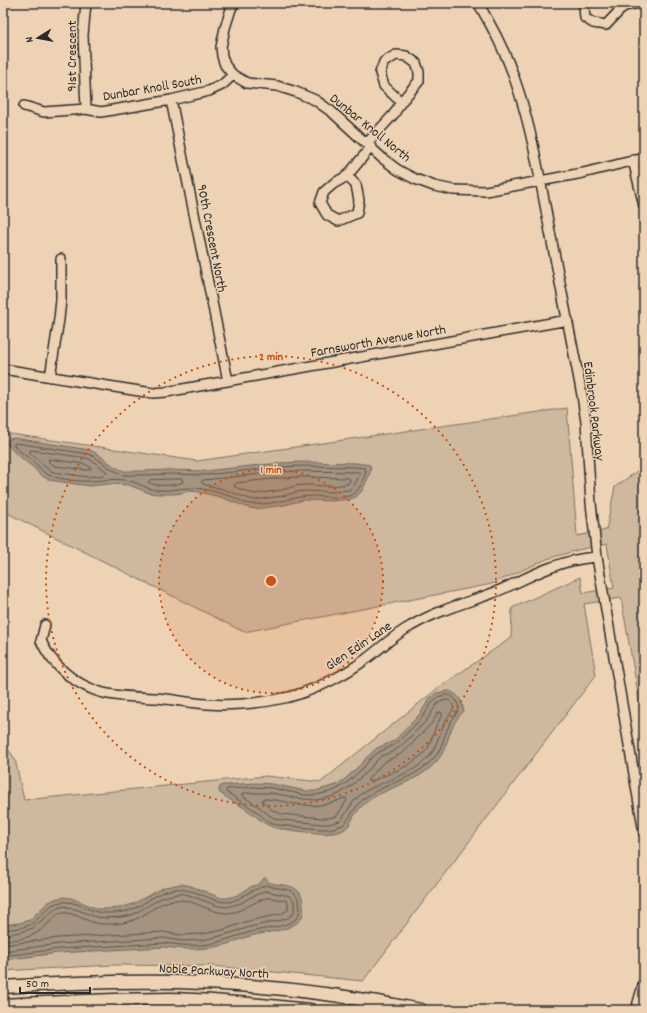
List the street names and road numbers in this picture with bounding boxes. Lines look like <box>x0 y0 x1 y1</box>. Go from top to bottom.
street label: 91st Crescent <box>63 20 83 92</box>
street label: Dunbar Knoll South <box>101 70 203 107</box>
street label: Dunbar Knoll North <box>325 89 415 168</box>
street label: 90th Crescent North <box>191 183 231 294</box>
street label: Farnsworth Avenue North <box>309 320 448 364</box>
street label: Edinbrook Parkway <box>577 361 609 462</box>
street label: Glen Edin Lane <box>322 617 396 676</box>
street label: Noble Parkway North <box>158 959 269 985</box>

